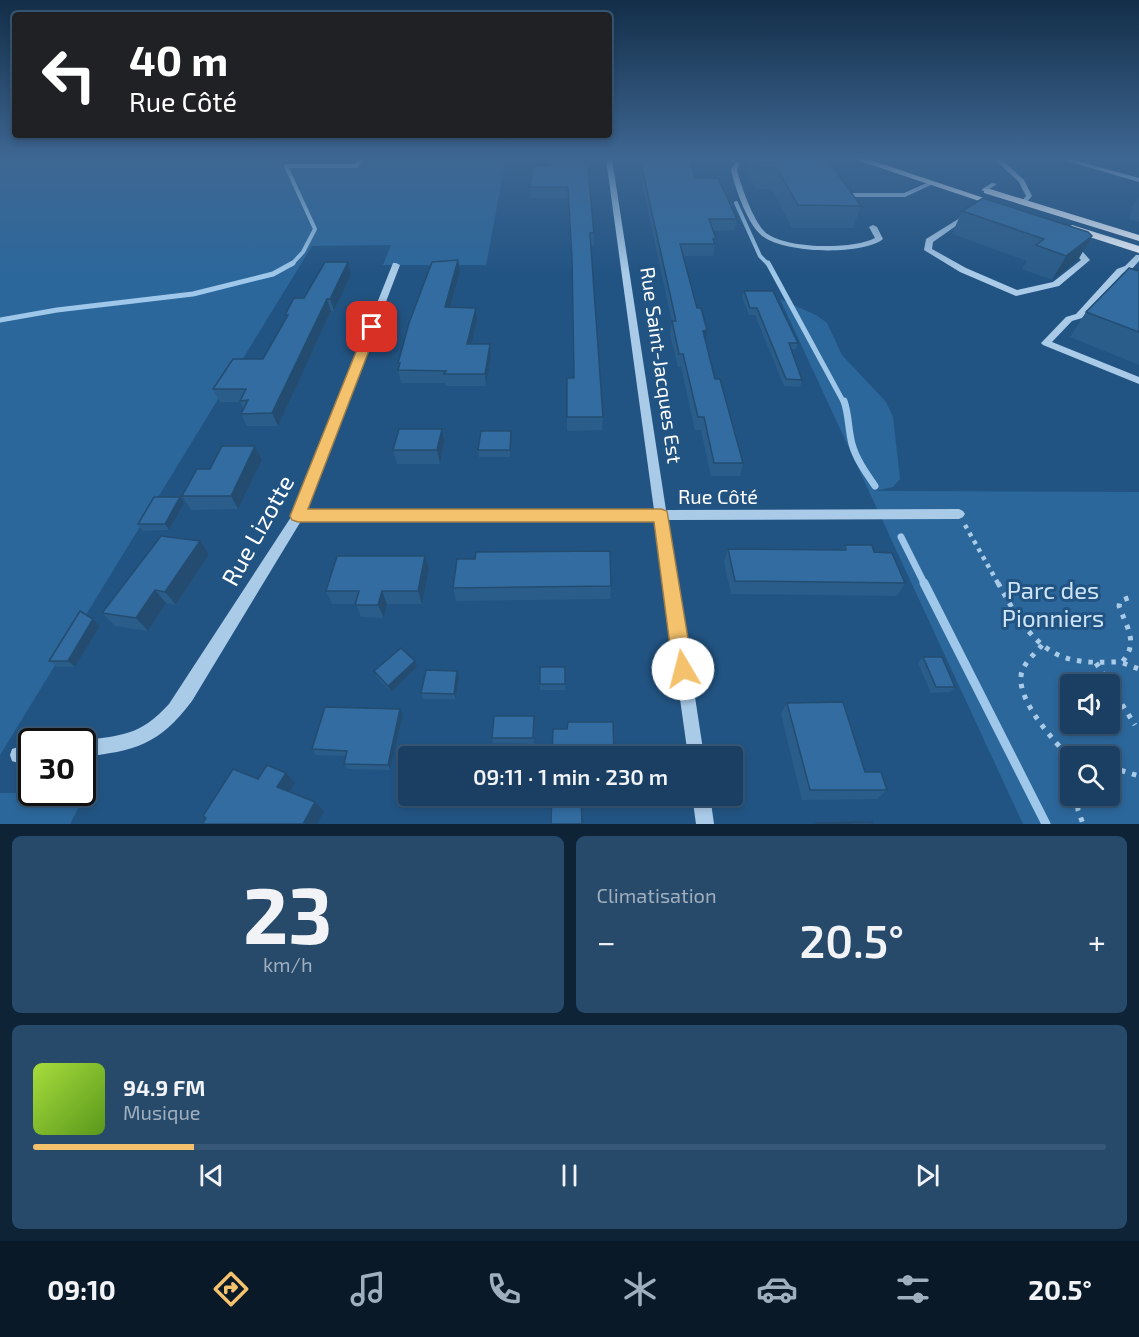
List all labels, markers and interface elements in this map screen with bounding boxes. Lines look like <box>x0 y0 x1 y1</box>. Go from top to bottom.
text: 40 m <box>129 34 228 84</box>
icon: left <box>30 36 108 114</box>
text: Rue Côté <box>129 85 237 117</box>
street label: Rue Saint-Jacques Est <box>636 265 688 465</box>
pin <box>346 301 397 352</box>
icon: arrive <box>355 310 388 343</box>
street label: Rue Lizotte <box>215 470 299 590</box>
street label: Rue Côté <box>678 484 758 508</box>
park label: Parc des Pionniers <box>1002 575 1104 632</box>
position arrow <box>651 637 715 701</box>
map controls <box>1060 674 1120 806</box>
button: sound <box>1060 674 1120 734</box>
speed limit sign: 30 <box>18 728 96 806</box>
button: search <box>1060 746 1120 806</box>
text: 09:11 · 1 min · 230 m <box>473 763 668 789</box>
text: 23 <box>243 866 333 960</box>
text: Climatisation <box>597 883 717 907</box>
text: 20.5° <box>799 913 904 967</box>
text: − <box>597 921 616 961</box>
text: + <box>1088 921 1106 961</box>
text: km/h <box>263 952 313 976</box>
text: 94.9 FM <box>123 1074 205 1100</box>
text: Musique <box>123 1100 201 1124</box>
icon: previous <box>195 1159 228 1192</box>
icon: pause <box>553 1159 586 1192</box>
icon: next <box>911 1159 944 1192</box>
icon: directions <box>210 1268 252 1310</box>
icon: music <box>347 1268 389 1310</box>
icon: phone <box>483 1268 525 1310</box>
icon: climate <box>619 1268 661 1310</box>
icon: car <box>756 1268 798 1310</box>
icon: filters <box>892 1268 934 1310</box>
text: 09:10 <box>47 1273 116 1305</box>
text: 20.5° <box>1028 1273 1092 1305</box>

